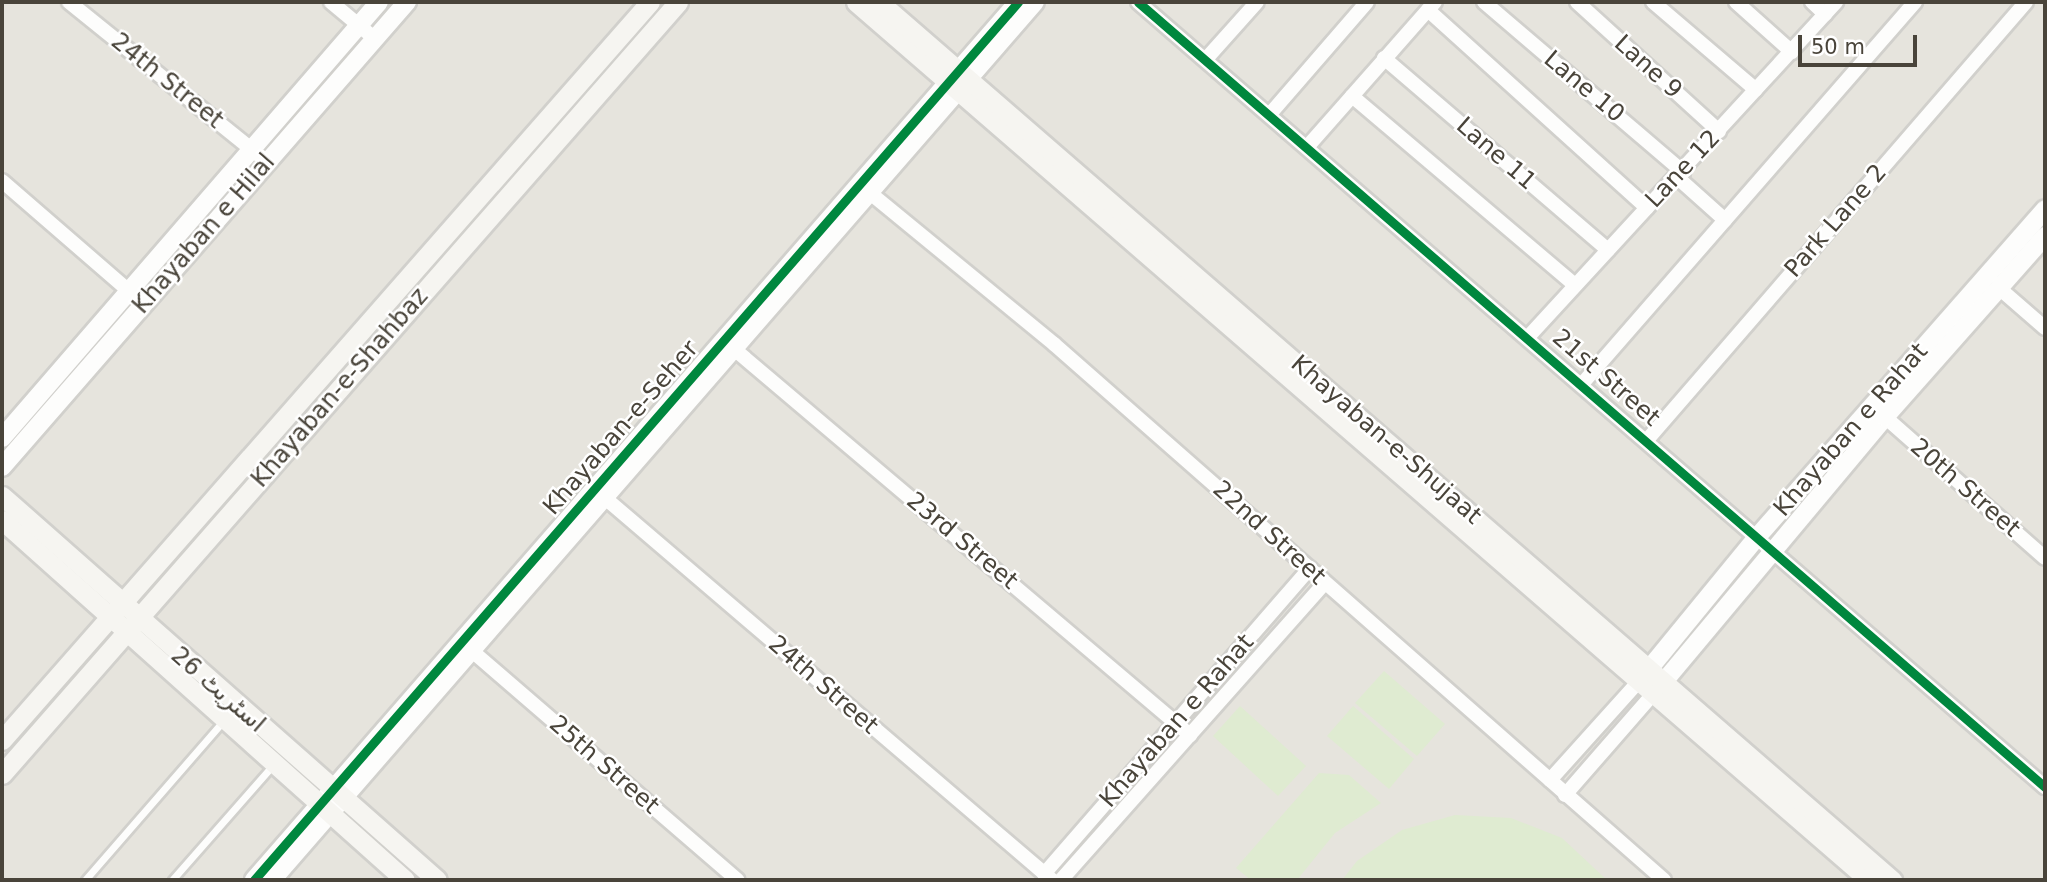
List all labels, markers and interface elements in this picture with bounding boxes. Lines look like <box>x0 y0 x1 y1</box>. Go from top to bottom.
scale bar <box>1802 21 1921 65</box>
street label: 24th Street <box>105 27 229 135</box>
street label: Lane 9 <box>1608 29 1688 105</box>
text: 50 m <box>1811 35 1865 59</box>
street label: Lane 10 <box>1538 45 1630 129</box>
street label: Lane 11 <box>1450 112 1542 196</box>
street label: Lane 12 <box>1640 124 1726 214</box>
street label: Khayaban e Hilal <box>127 148 281 320</box>
street label: Park Lane 2 <box>1779 159 1893 283</box>
street label: Khayaban-e-Shahbaz <box>246 282 434 494</box>
street label: 21st Street <box>1546 324 1666 432</box>
street label: Khayaban-e-Seher <box>537 335 705 521</box>
street label: Khayaban e Rahat <box>1768 338 1934 522</box>
street label: Khayaban-e-Shujaat <box>1285 349 1487 531</box>
street label: 20th Street <box>1904 433 2026 543</box>
street label: 22nd Street <box>1207 475 1331 591</box>
street label: 23rd Street <box>901 486 1023 596</box>
street label: Khayaban e Rahat <box>1094 629 1260 813</box>
street label: 24th Street <box>762 630 884 740</box>
street label: اسٹریٹ 26 <box>165 641 271 739</box>
street label: 25th Street <box>543 710 665 820</box>

